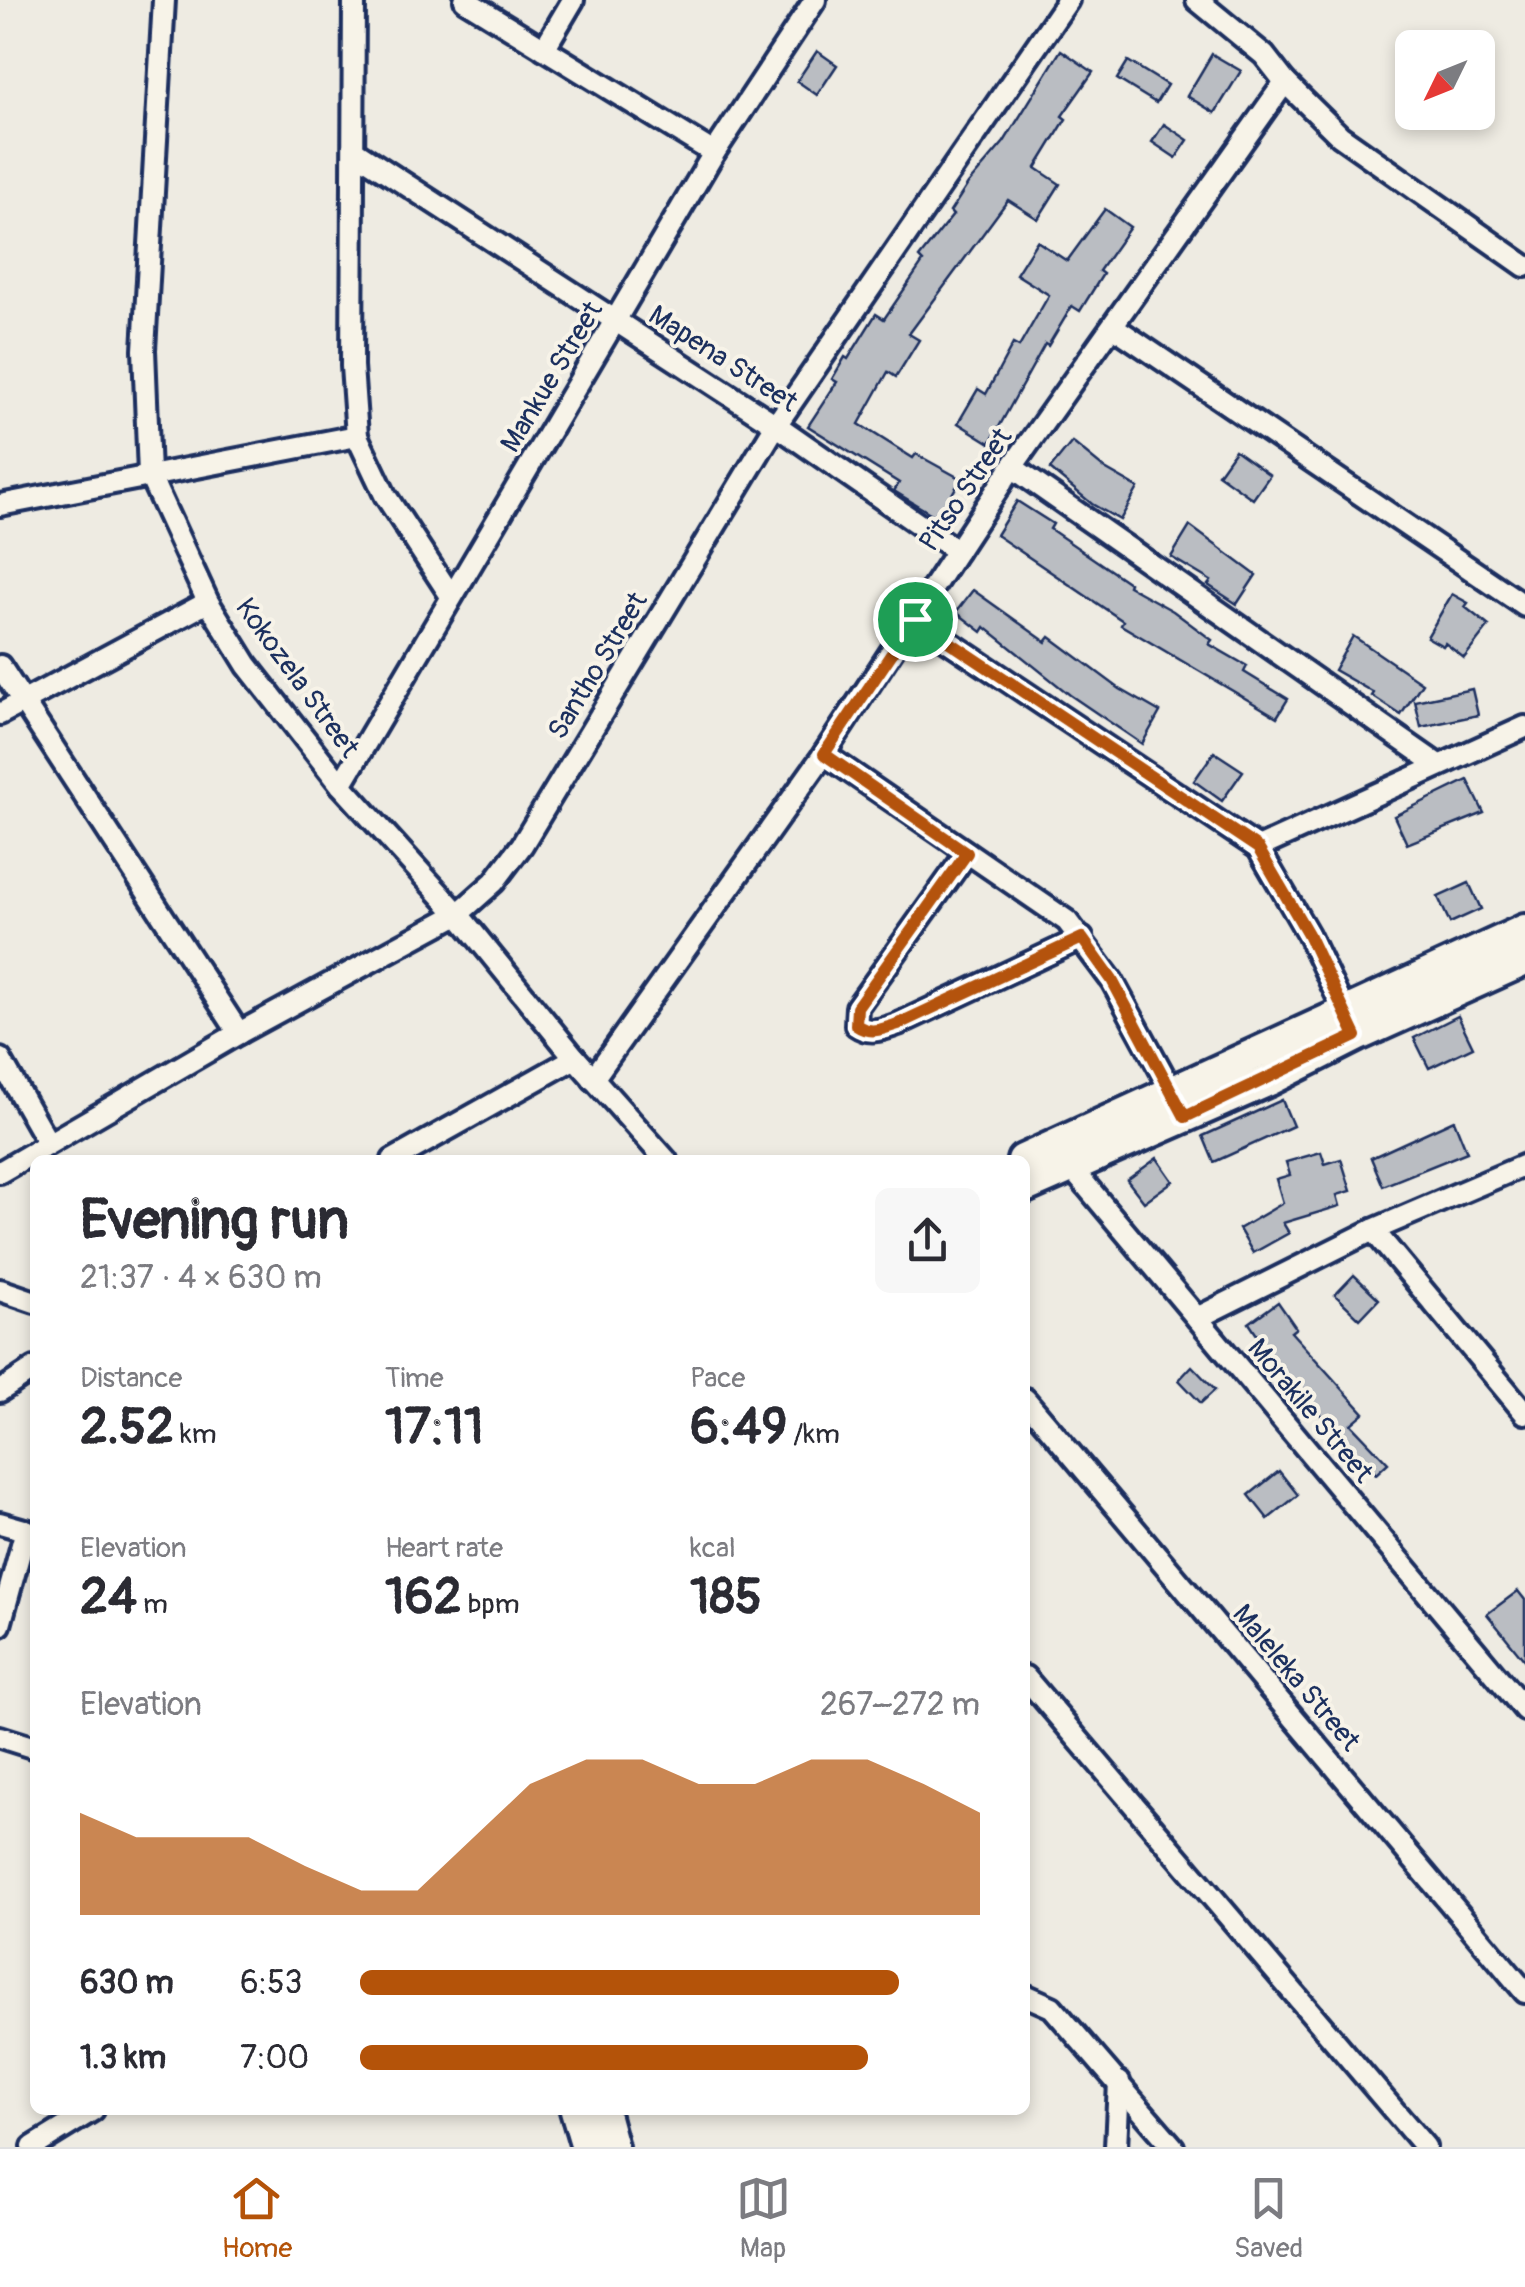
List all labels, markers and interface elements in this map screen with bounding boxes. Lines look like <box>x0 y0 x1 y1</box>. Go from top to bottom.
north arrow <box>1395 30 1495 130</box>
map controls <box>1395 30 1495 130</box>
street label: Mankue Street <box>493 295 611 459</box>
street label: Mapena Street <box>642 298 805 420</box>
street label: Pitso Street <box>912 421 1020 558</box>
pin <box>873 577 958 662</box>
street label: Santho Street <box>540 585 656 746</box>
street label: Kokozela Street <box>227 591 367 765</box>
icon: arrive <box>888 592 943 647</box>
text: Evening run <box>80 1186 349 1255</box>
button: share <box>875 1188 980 1293</box>
text: 21:37 · 4 × 630 m <box>80 1258 322 1298</box>
street label: Morakile Street <box>1240 1332 1381 1491</box>
text: Distance <box>80 1361 182 1396</box>
text: Time <box>385 1361 444 1396</box>
text: Pace <box>690 1361 745 1396</box>
text: 2.52 <box>80 1396 174 1459</box>
text: 17:11 <box>385 1396 483 1459</box>
text: 6:49 <box>690 1396 787 1459</box>
text: km <box>174 1417 217 1452</box>
text: /km <box>787 1417 840 1452</box>
text: Elevation <box>80 1531 187 1566</box>
text: Heart rate <box>385 1531 503 1566</box>
text: kcal <box>690 1531 736 1566</box>
text: 24 <box>80 1566 137 1629</box>
text: 162 <box>385 1566 462 1629</box>
text: 185 <box>690 1566 762 1629</box>
text: m <box>137 1587 168 1622</box>
text: bpm <box>462 1587 520 1622</box>
street label: Maleleka Street <box>1224 1597 1368 1759</box>
text: Elevation <box>80 1685 202 1725</box>
text: 267–272 m <box>820 1685 980 1725</box>
text: 630 m <box>80 1963 174 2003</box>
text: 6:53 <box>240 1963 302 2003</box>
text: 1.3 km <box>80 2038 166 2078</box>
text: 7:00 <box>240 2038 309 2078</box>
tab: Home <box>222 2171 292 2266</box>
tab: Map <box>736 2171 791 2266</box>
tab: Saved <box>1234 2171 1303 2266</box>

